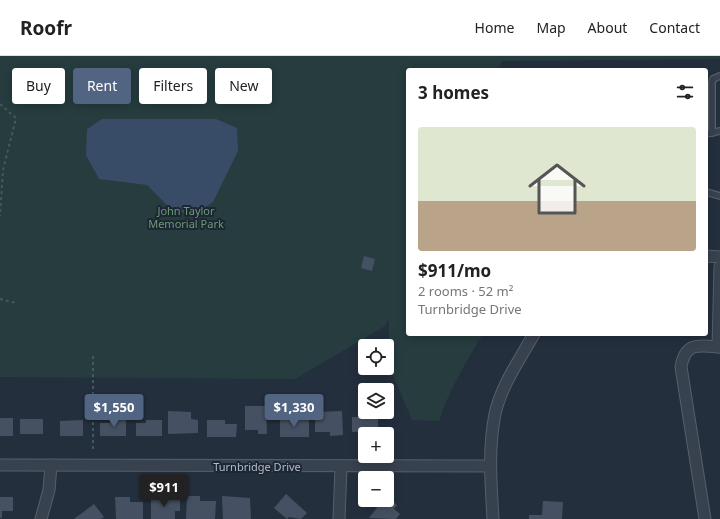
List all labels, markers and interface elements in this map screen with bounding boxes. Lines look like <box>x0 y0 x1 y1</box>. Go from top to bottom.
text: Roofr <box>20 15 72 41</box>
text: Home <box>475 18 514 37</box>
text: Map <box>536 18 566 37</box>
text: About <box>588 18 627 37</box>
text: Contact <box>649 18 700 37</box>
chip: Buy <box>12 68 65 104</box>
chip: Rent <box>73 68 131 104</box>
chip: Filters <box>139 68 207 104</box>
chip: New <box>215 68 272 104</box>
text: 3 homes <box>418 81 489 104</box>
icon: filters <box>674 81 696 103</box>
icon: home <box>521 153 593 225</box>
park label: John Taylor Memorial Park <box>148 203 224 231</box>
text: $911/mo <box>418 259 491 282</box>
text: 2 rooms · 52 m² <box>418 282 513 300</box>
text: Turnbridge Drive <box>418 300 522 318</box>
map controls <box>358 339 394 507</box>
button: locate <box>358 339 394 375</box>
button: layers <box>358 383 394 419</box>
pin: $1,550 <box>81 394 147 428</box>
pin: $1,330 <box>261 394 327 428</box>
text: $1,550 <box>94 398 134 416</box>
text: $1,330 <box>274 398 314 416</box>
button: + <box>358 427 394 463</box>
street label: Turnbridge Drive <box>213 459 301 474</box>
button: − <box>358 471 394 507</box>
pin: $911 <box>140 474 188 508</box>
text: $911 <box>149 478 179 496</box>

